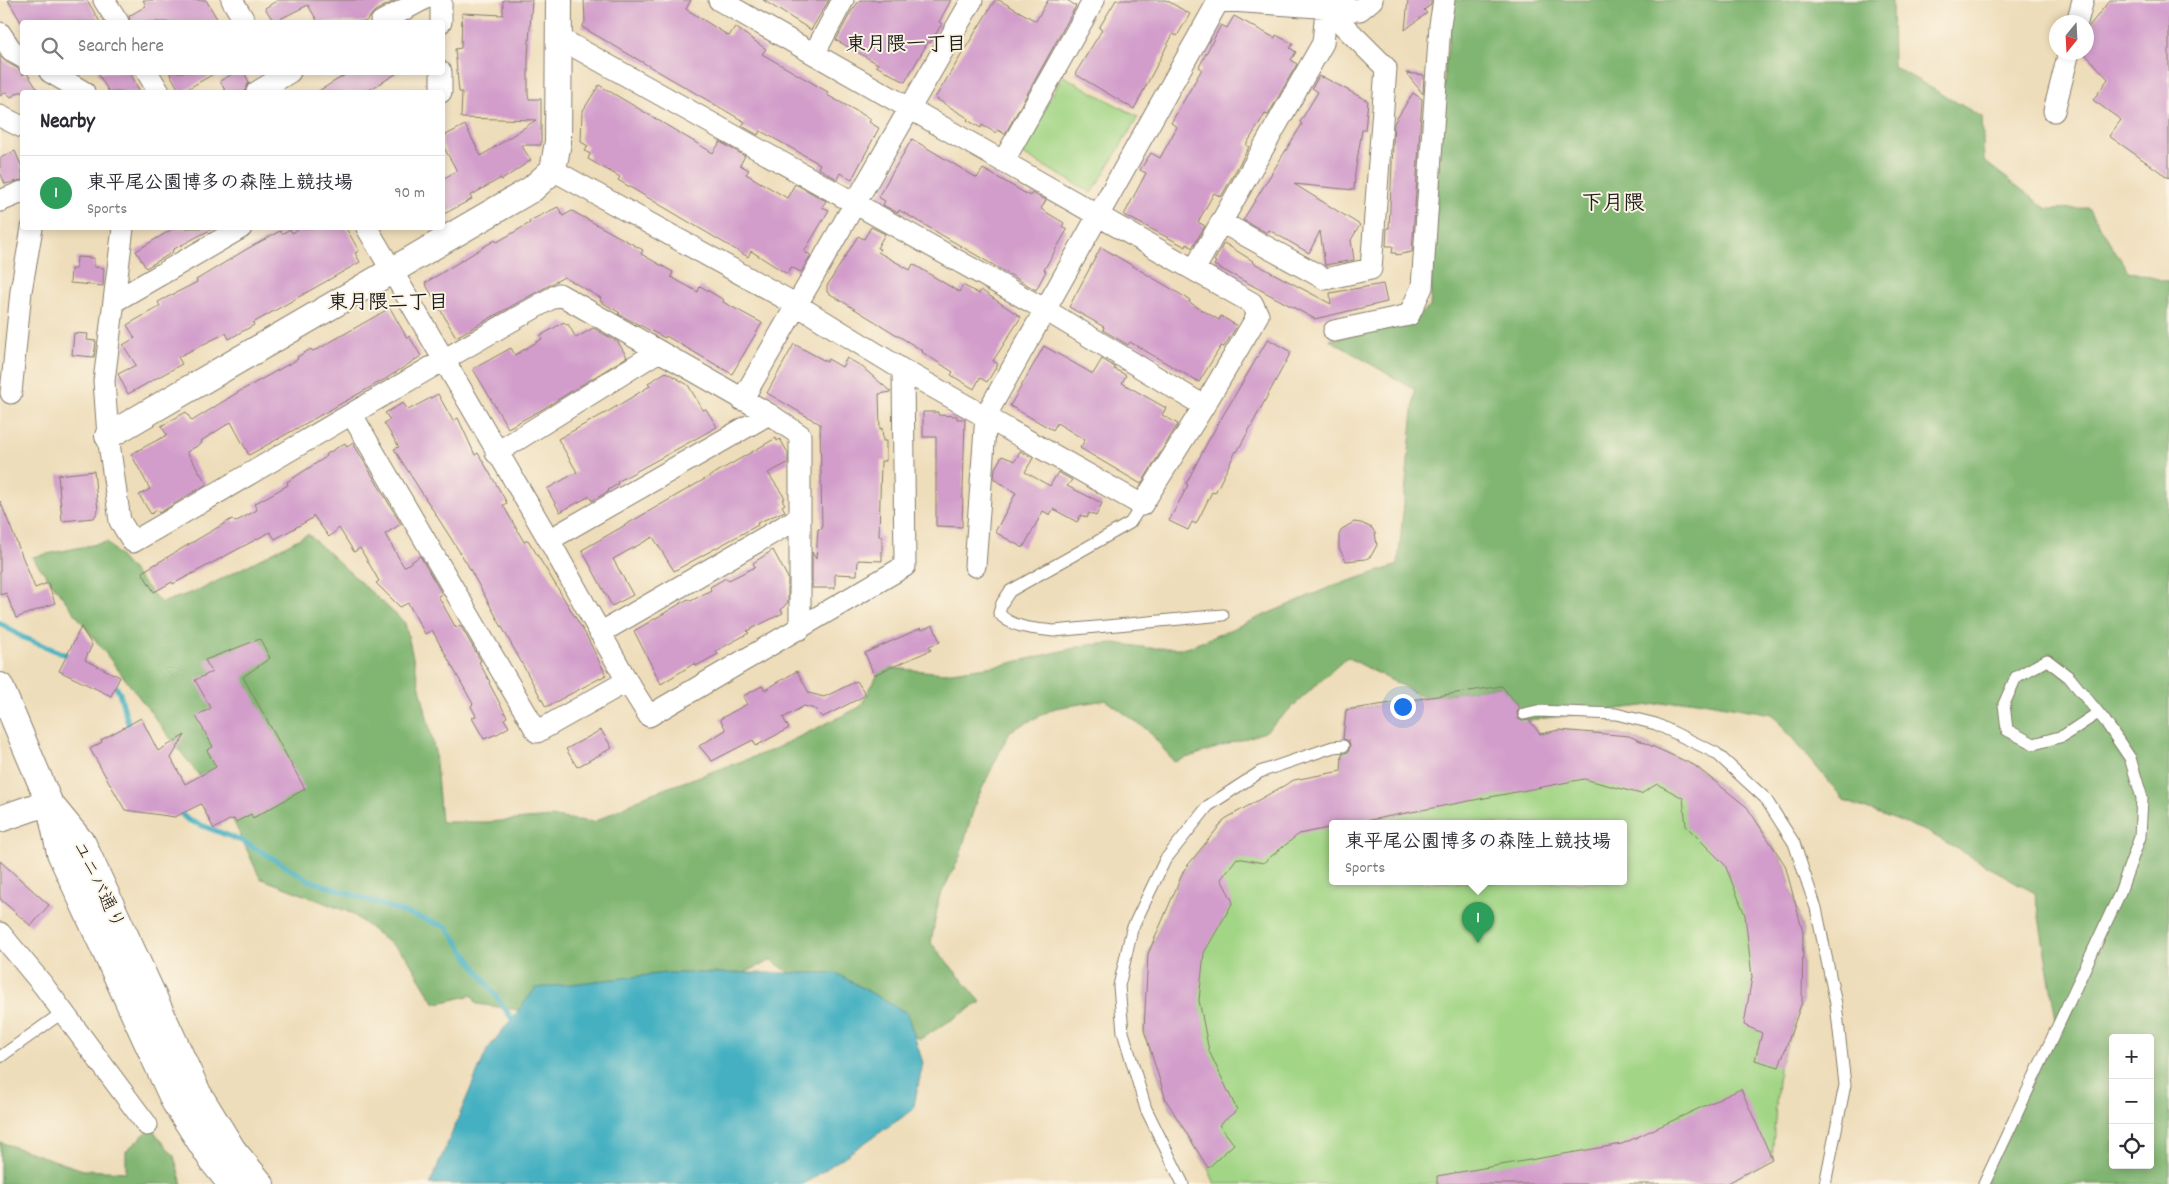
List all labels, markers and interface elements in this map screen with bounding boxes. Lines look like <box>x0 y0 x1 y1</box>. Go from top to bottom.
north arrow <box>2049 15 2094 60</box>
search box <box>20 20 445 75</box>
district label: 東月隈一丁目 <box>846 32 966 60</box>
icon: search <box>38 34 66 62</box>
text: Search here <box>78 34 164 61</box>
text: Nearby <box>40 108 95 138</box>
text: 東平尾公園博多の森陸上競技場 <box>87 171 353 198</box>
text: 1 <box>54 182 58 205</box>
text: 90 m <box>394 182 425 205</box>
district label: 下月隈 <box>1582 190 1645 220</box>
text: Sports <box>87 198 127 221</box>
district label: 東月隈二丁目 <box>328 290 448 318</box>
your location <box>1390 694 1416 720</box>
popup <box>1329 820 1627 885</box>
text: 東平尾公園博多の森陸上競技場 <box>1345 830 1611 857</box>
street label: ユニバ通り <box>64 837 130 934</box>
text: Sports <box>1345 857 1385 880</box>
pin: 1 <box>1462 902 1494 943</box>
map controls <box>2109 1034 2154 1169</box>
button: + <box>2109 1034 2154 1079</box>
button: − <box>2109 1079 2154 1124</box>
button: locate <box>2109 1124 2154 1169</box>

